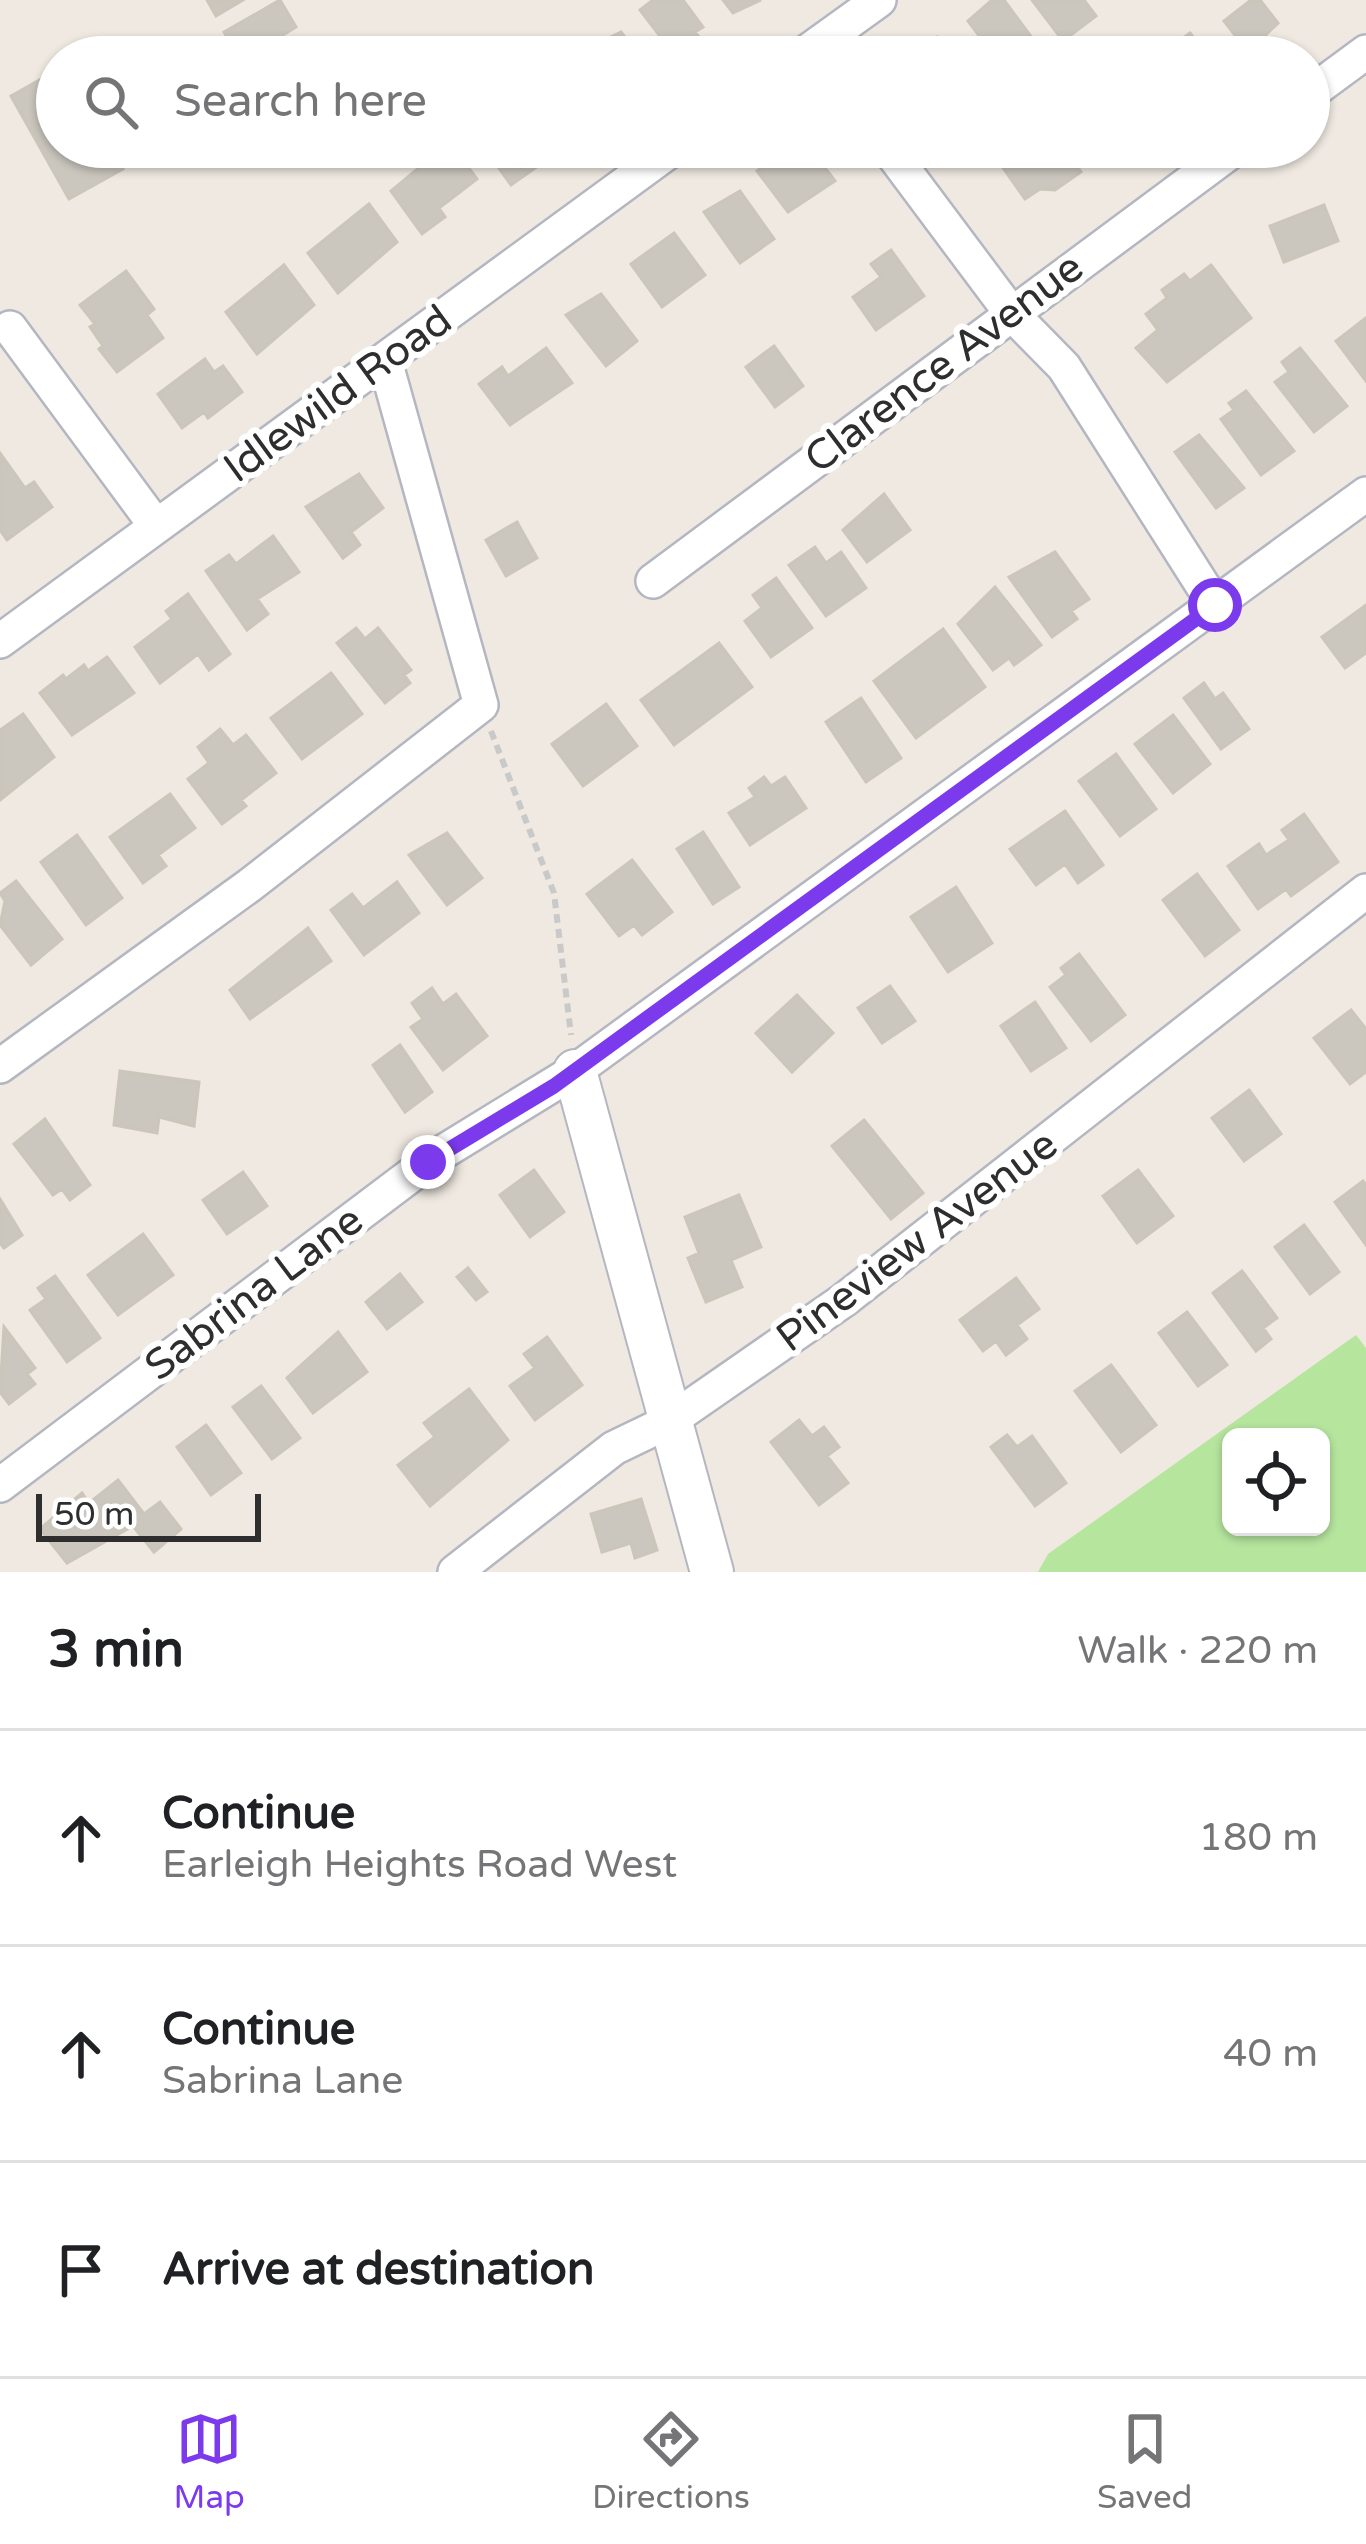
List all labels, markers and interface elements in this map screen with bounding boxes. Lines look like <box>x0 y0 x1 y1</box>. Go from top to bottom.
search box <box>36 36 1330 168</box>
icon: search <box>78 69 144 135</box>
text: Search here <box>174 75 427 129</box>
street label: Clarence Avenue <box>795 242 1093 484</box>
street label: Idlewild Road <box>214 294 462 494</box>
route start <box>1188 578 1242 632</box>
street label: Pineview Avenue <box>767 1119 1067 1363</box>
route end <box>401 1135 455 1189</box>
street label: Sabrina Lane <box>135 1194 373 1392</box>
map controls <box>1222 1428 1330 1536</box>
button: locate <box>1222 1428 1330 1536</box>
scale bar <box>36 1488 261 1541</box>
text: 50 m <box>54 1495 134 1534</box>
text: 3 min <box>48 1619 184 1681</box>
text: Walk · 220 m <box>1077 1627 1318 1674</box>
text: Continue <box>162 1787 355 1841</box>
icon: ahead <box>48 1805 114 1871</box>
text: 180 m <box>1199 1814 1318 1861</box>
text: Earleigh Heights Road West <box>162 1841 677 1888</box>
text: Continue <box>162 2003 355 2057</box>
icon: ahead <box>48 2021 114 2087</box>
text: 40 m <box>1223 2030 1318 2077</box>
text: Sabrina Lane <box>162 2057 403 2104</box>
icon: arrive <box>48 2237 114 2303</box>
text: Arrive at destination <box>162 2243 594 2297</box>
tab: Map <box>174 2406 245 2517</box>
tab: Directions <box>592 2406 750 2517</box>
tab: Saved <box>1097 2406 1192 2517</box>

